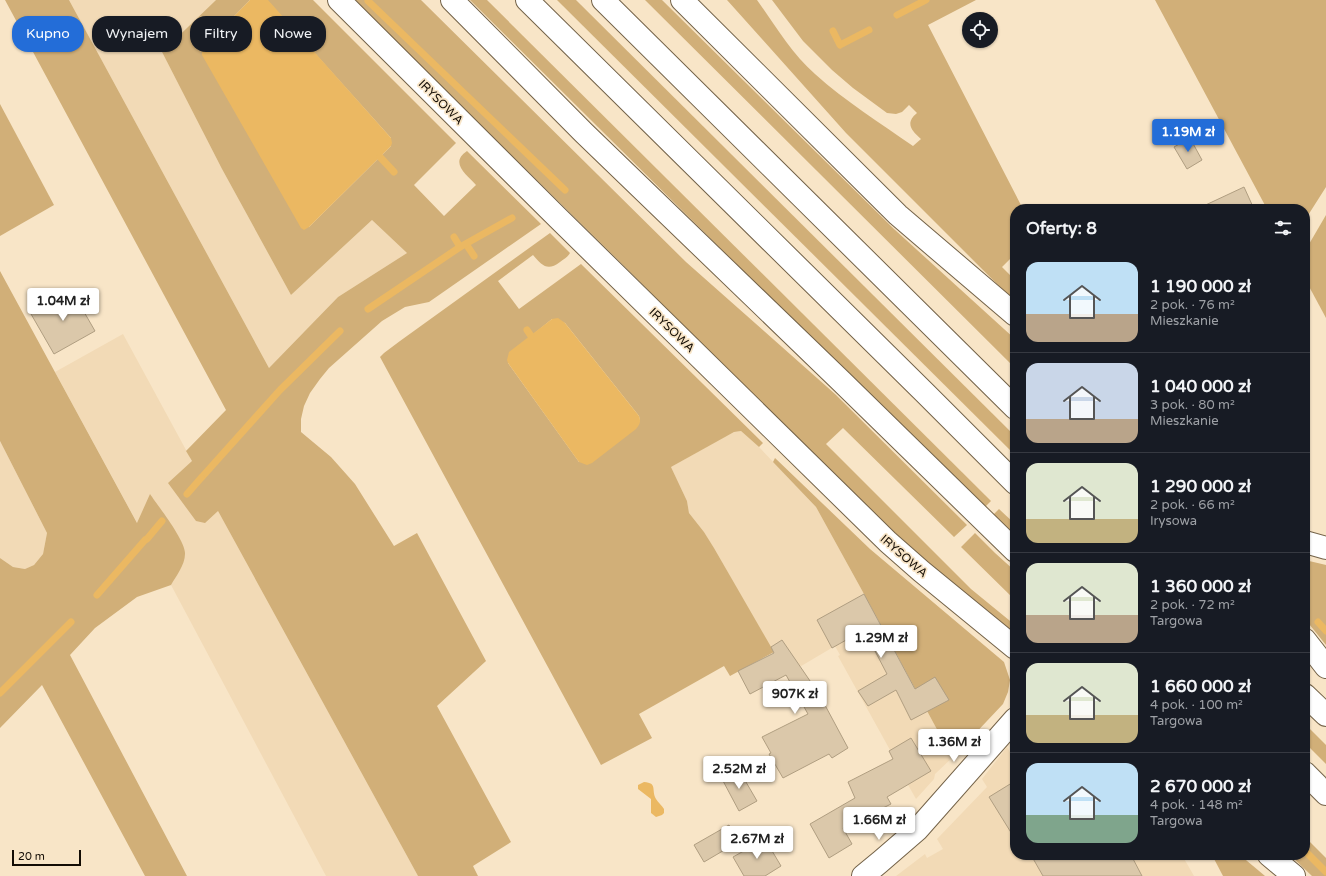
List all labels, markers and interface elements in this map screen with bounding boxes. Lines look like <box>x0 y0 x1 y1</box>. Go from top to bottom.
map controls <box>962 12 998 48</box>
button: locate <box>962 12 998 48</box>
chip: Kupno <box>12 16 84 52</box>
chip: Wynajem <box>92 16 182 52</box>
chip: Filtry <box>190 16 252 52</box>
chip: Nowe <box>260 16 326 52</box>
street label: IRYSOWA <box>416 77 466 127</box>
pin: 1.19M zł <box>1147 119 1229 153</box>
text: 1.19M zł <box>1161 124 1215 140</box>
icon: filters <box>1272 217 1294 239</box>
text: Oferty: 8 <box>1026 218 1097 239</box>
text: 1 190 000 zł <box>1150 276 1251 297</box>
icon: home <box>1058 278 1106 326</box>
pin: 1.04M zł <box>22 288 104 322</box>
text: 1.04M zł <box>36 293 90 309</box>
text: 2 pok. · 76 m² <box>1150 297 1235 313</box>
street label: IRYSOWA <box>646 305 698 355</box>
text: Mieszkanie <box>1150 313 1219 329</box>
text: 1 040 000 zł <box>1150 376 1251 397</box>
icon: home <box>1058 379 1106 427</box>
text: 3 pok. · 80 m² <box>1150 397 1235 413</box>
text: Mieszkanie <box>1150 413 1219 429</box>
text: 1 290 000 zł <box>1150 476 1251 497</box>
icon: home <box>1058 479 1106 527</box>
text: 2 pok. · 66 m² <box>1150 497 1235 513</box>
text: Irysowa <box>1150 513 1197 529</box>
street label: IRYSOWA <box>878 532 930 580</box>
text: 1 360 000 zł <box>1150 576 1251 597</box>
icon: home <box>1058 579 1106 627</box>
text: 2 pok. · 72 m² <box>1150 597 1235 613</box>
text: Targowa <box>1150 613 1203 629</box>
pin: 1.29M zł <box>840 625 922 659</box>
text: 1.29M zł <box>854 630 908 646</box>
text: 1 660 000 zł <box>1150 676 1251 697</box>
icon: home <box>1058 679 1106 727</box>
pin: 907K zł <box>758 681 832 715</box>
text: 907K zł <box>772 686 818 702</box>
text: 4 pok. · 100 m² <box>1150 697 1243 713</box>
text: Targowa <box>1150 713 1203 729</box>
pin: 1.36M zł <box>913 729 995 763</box>
text: 1.36M zł <box>927 734 981 750</box>
pin: 2.52M zł <box>698 756 780 790</box>
text: 2.52M zł <box>712 761 766 777</box>
text: 2 670 000 zł <box>1150 776 1251 797</box>
icon: home <box>1058 779 1106 827</box>
text: 4 pok. · 148 m² <box>1150 797 1243 813</box>
pin: 1.66M zł <box>838 807 920 841</box>
text: 1.66M zł <box>852 812 906 828</box>
text: Targowa <box>1150 813 1203 829</box>
pin: 2.67M zł <box>716 826 798 860</box>
text: 2.67M zł <box>730 831 784 847</box>
scale bar <box>12 848 81 867</box>
text: 20 m <box>18 850 45 863</box>

